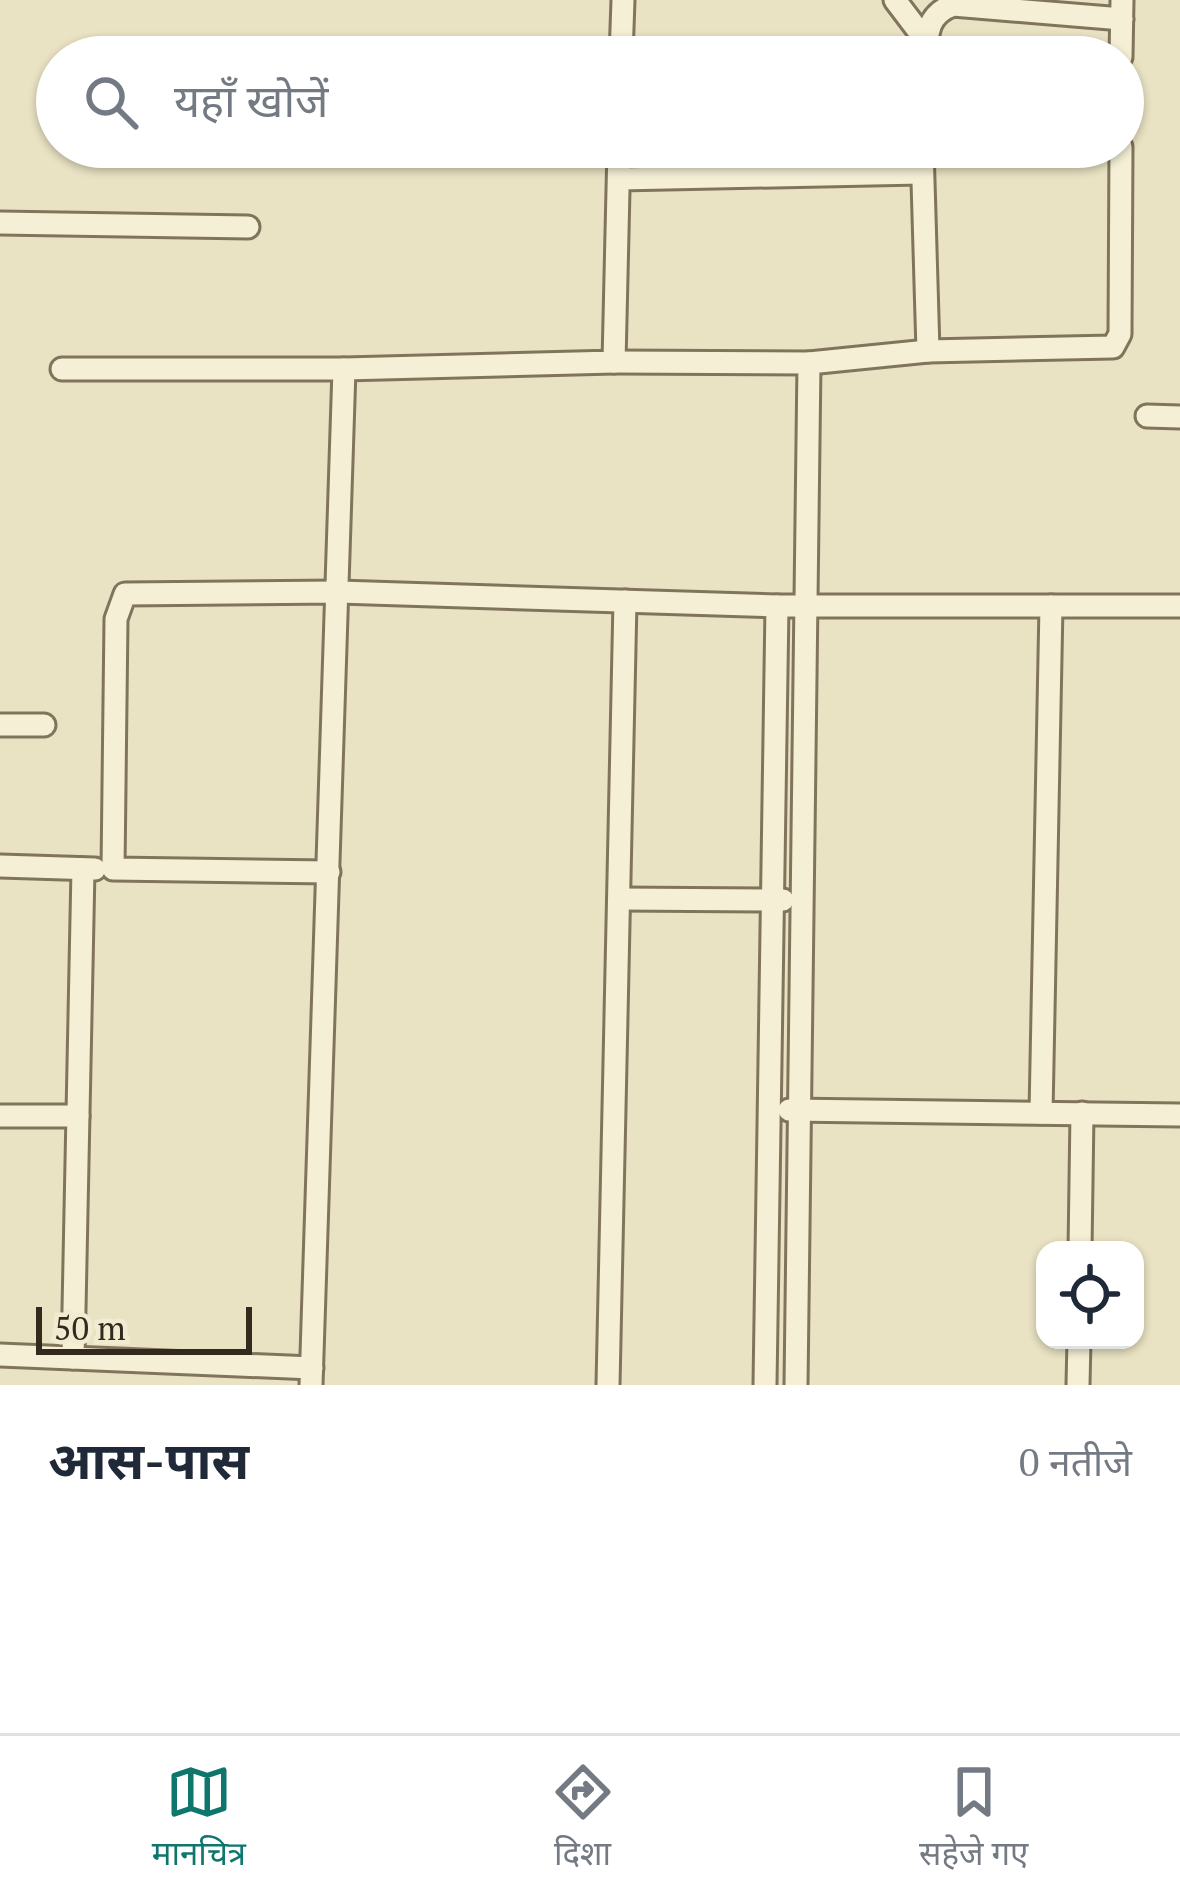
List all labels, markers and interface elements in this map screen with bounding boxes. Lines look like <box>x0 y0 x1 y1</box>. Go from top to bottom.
search box <box>36 36 1144 168</box>
icon: search <box>78 69 144 135</box>
text: यहाँ खोजें <box>174 70 328 130</box>
map controls <box>1036 1241 1144 1349</box>
button: locate <box>1036 1241 1144 1349</box>
scale bar <box>36 1301 252 1354</box>
text: 50 m <box>54 1306 126 1349</box>
text: आस-पास <box>48 1426 249 1494</box>
text: 0 नतीजे <box>1019 1435 1132 1487</box>
tab: मानचित्र <box>152 1759 246 1878</box>
tab: दिशा <box>550 1759 616 1878</box>
tab: सहेजे गए <box>919 1759 1028 1878</box>

